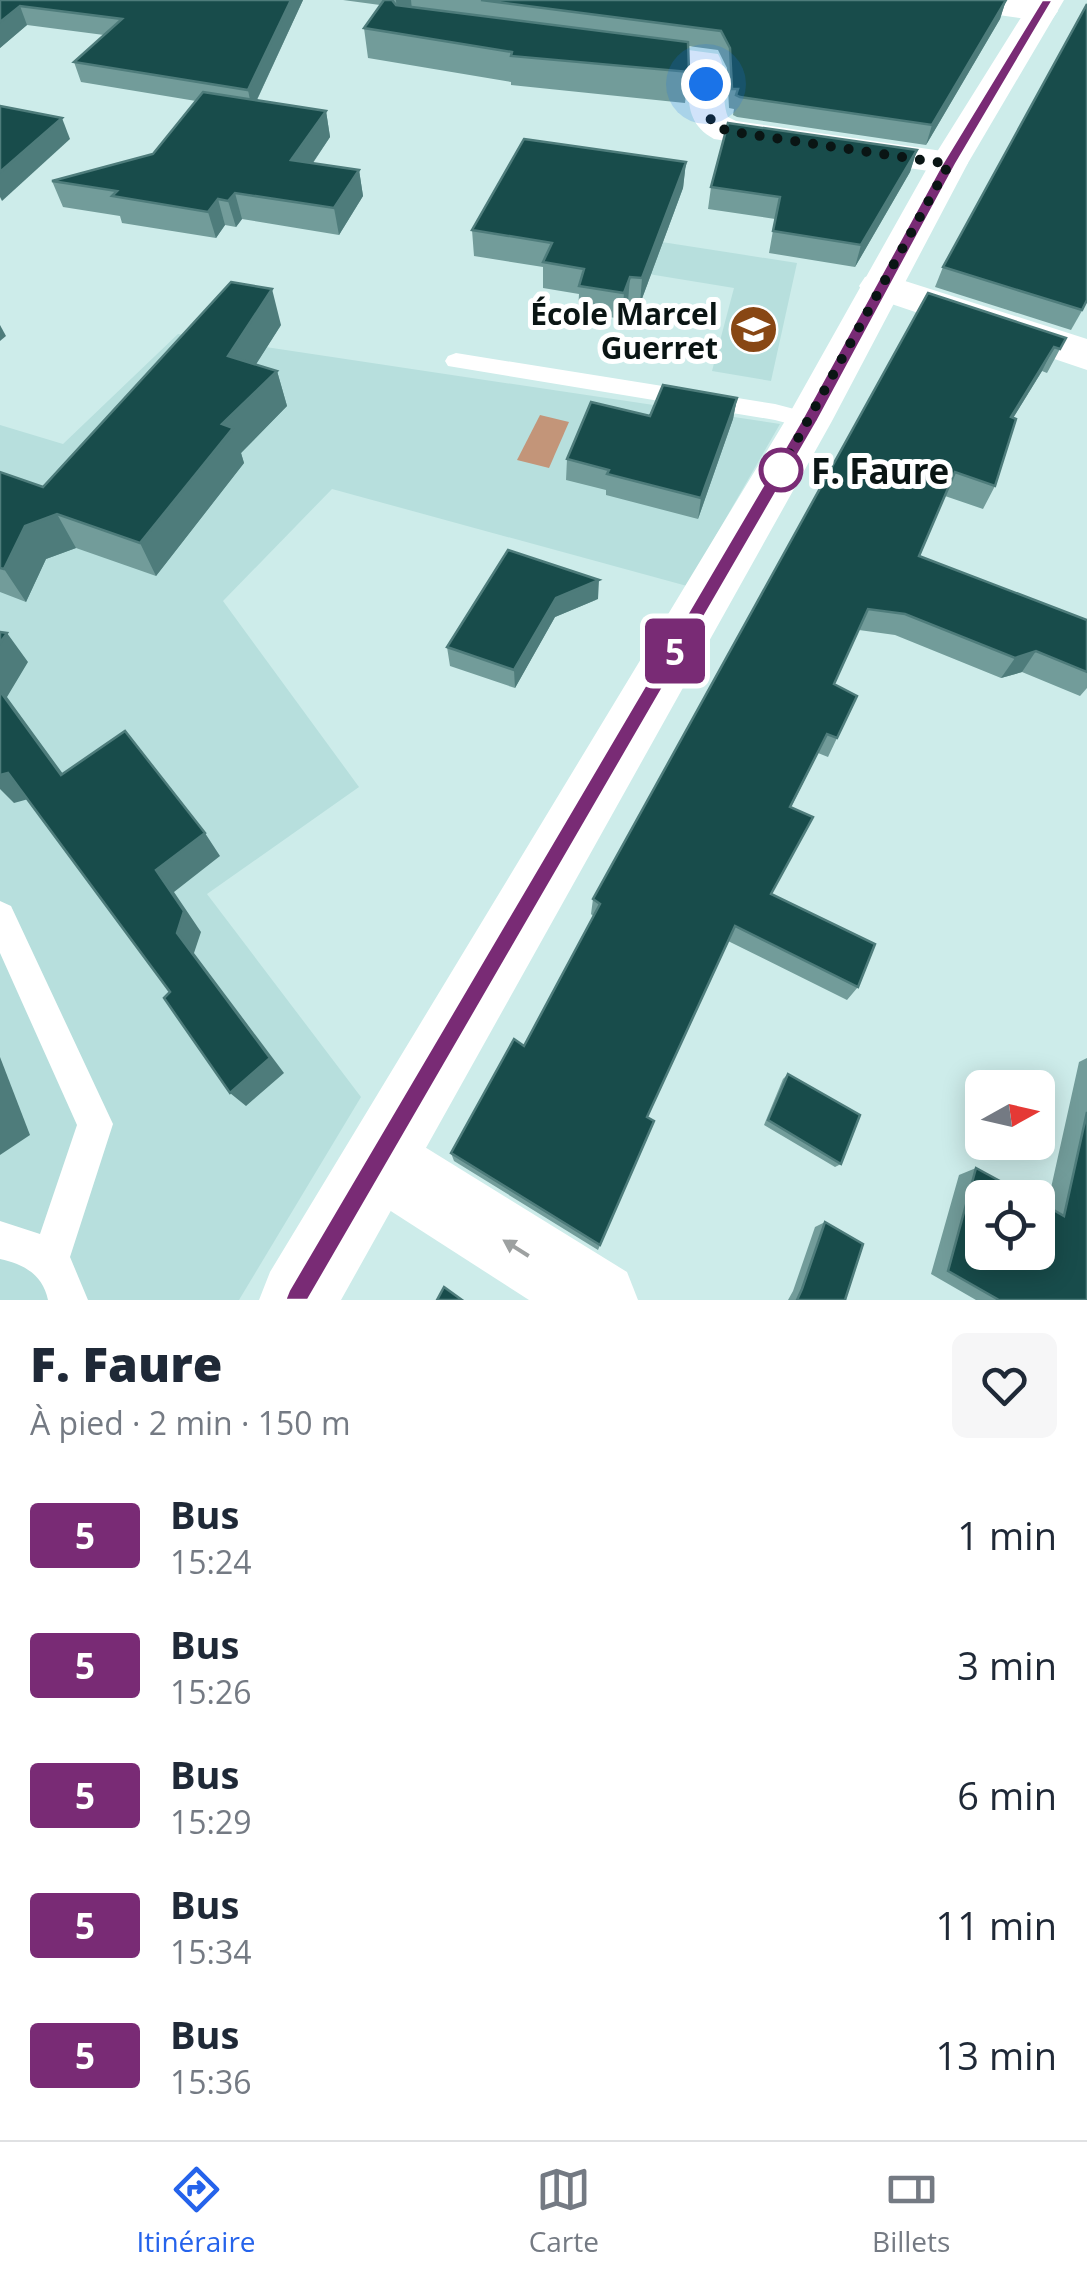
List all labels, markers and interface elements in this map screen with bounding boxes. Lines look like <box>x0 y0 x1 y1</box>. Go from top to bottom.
your location <box>681 59 731 109</box>
place label: École Marcel Guerret <box>530 293 718 368</box>
school or university icon: École Marcel Guerret <box>727 304 779 356</box>
place label: F. Faure <box>811 447 949 494</box>
marker: F. Faure <box>760 449 802 491</box>
line badge: 5 <box>642 618 708 684</box>
text: 5 <box>665 628 685 675</box>
north arrow <box>965 1070 1055 1160</box>
map controls <box>965 1070 1055 1270</box>
button: locate <box>965 1180 1055 1270</box>
one-way arrow <box>502 1239 530 1257</box>
text: F. Faure <box>30 1331 222 1396</box>
button: heart <box>952 1333 1057 1438</box>
text: À pied · 2 min · 150 m <box>30 1401 351 1444</box>
text: Bus <box>170 1488 239 1540</box>
text: 1 min <box>957 1509 1057 1561</box>
text: 5 <box>75 1512 95 1559</box>
text: 15:24 <box>170 1540 252 1583</box>
text: Bus <box>170 1618 239 1670</box>
text: 3 min <box>957 1639 1057 1691</box>
text: 5 <box>75 1642 95 1689</box>
text: 15:26 <box>170 1670 252 1713</box>
text: Bus <box>170 1748 239 1800</box>
text: 6 min <box>957 1769 1057 1821</box>
text: 5 <box>75 1772 95 1819</box>
text: 15:29 <box>170 1800 252 1843</box>
text: Bus <box>170 1878 239 1930</box>
text: 11 min <box>936 1899 1057 1951</box>
text: 5 <box>75 1902 95 1949</box>
text: 15:34 <box>170 1930 252 1973</box>
text: Bus <box>170 2008 239 2060</box>
text: 13 min <box>936 2029 1057 2081</box>
text: 5 <box>75 2032 95 2079</box>
text: 15:36 <box>170 2060 252 2103</box>
tab: Itinéraire <box>137 2162 256 2260</box>
tab: Carte <box>529 2162 599 2260</box>
tab: Billets <box>872 2162 950 2260</box>

